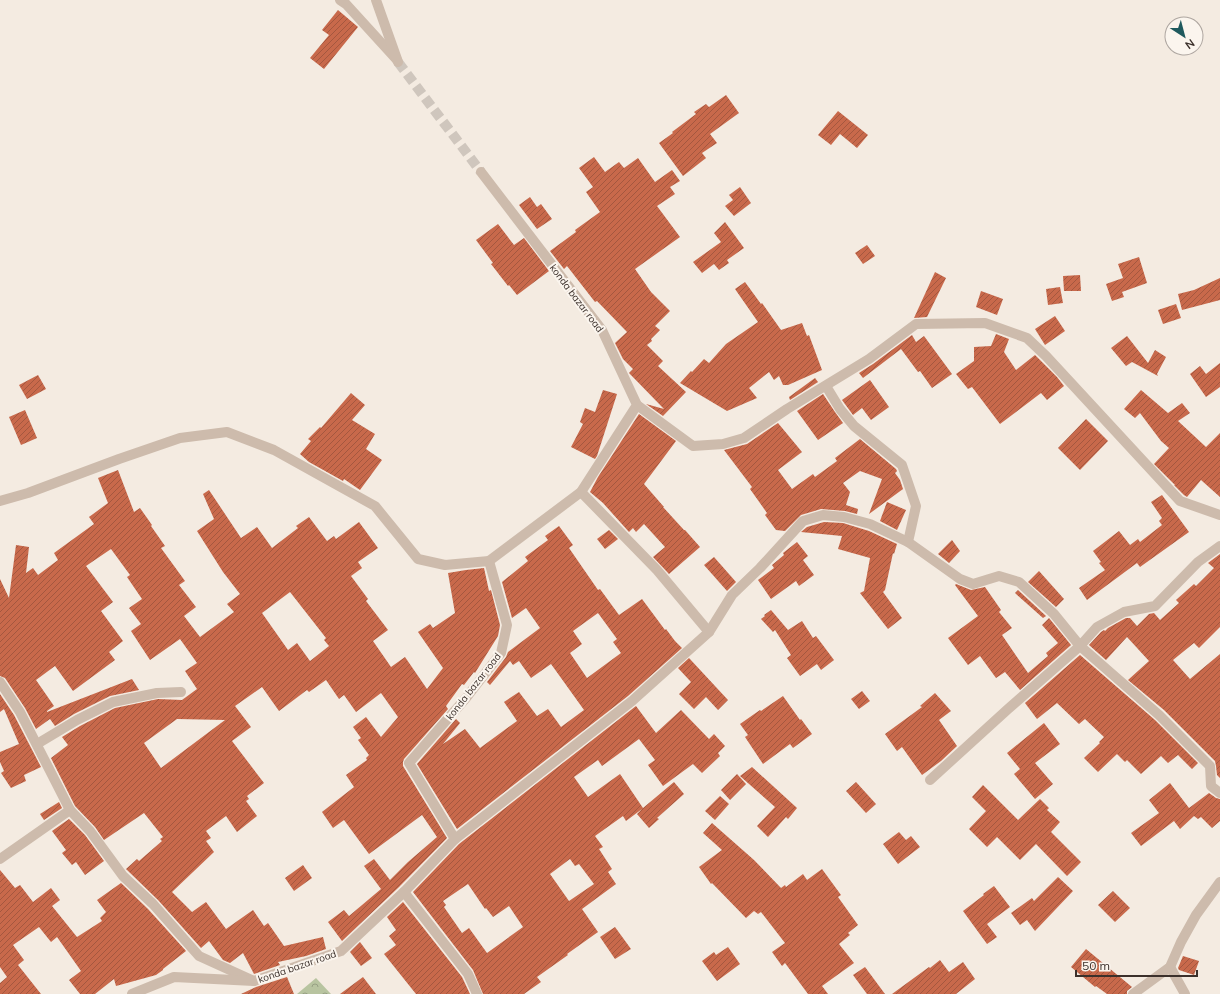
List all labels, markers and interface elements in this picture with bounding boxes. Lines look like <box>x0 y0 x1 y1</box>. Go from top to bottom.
north arrow <box>1164 16 1204 56</box>
text: N <box>1182 36 1197 52</box>
street label: konda bazar road <box>547 262 606 335</box>
street label: konda bazar road <box>443 650 504 723</box>
street label: konda bazar road <box>256 947 338 986</box>
scale bar <box>1076 952 1197 978</box>
text: 50 m <box>1082 958 1110 973</box>

